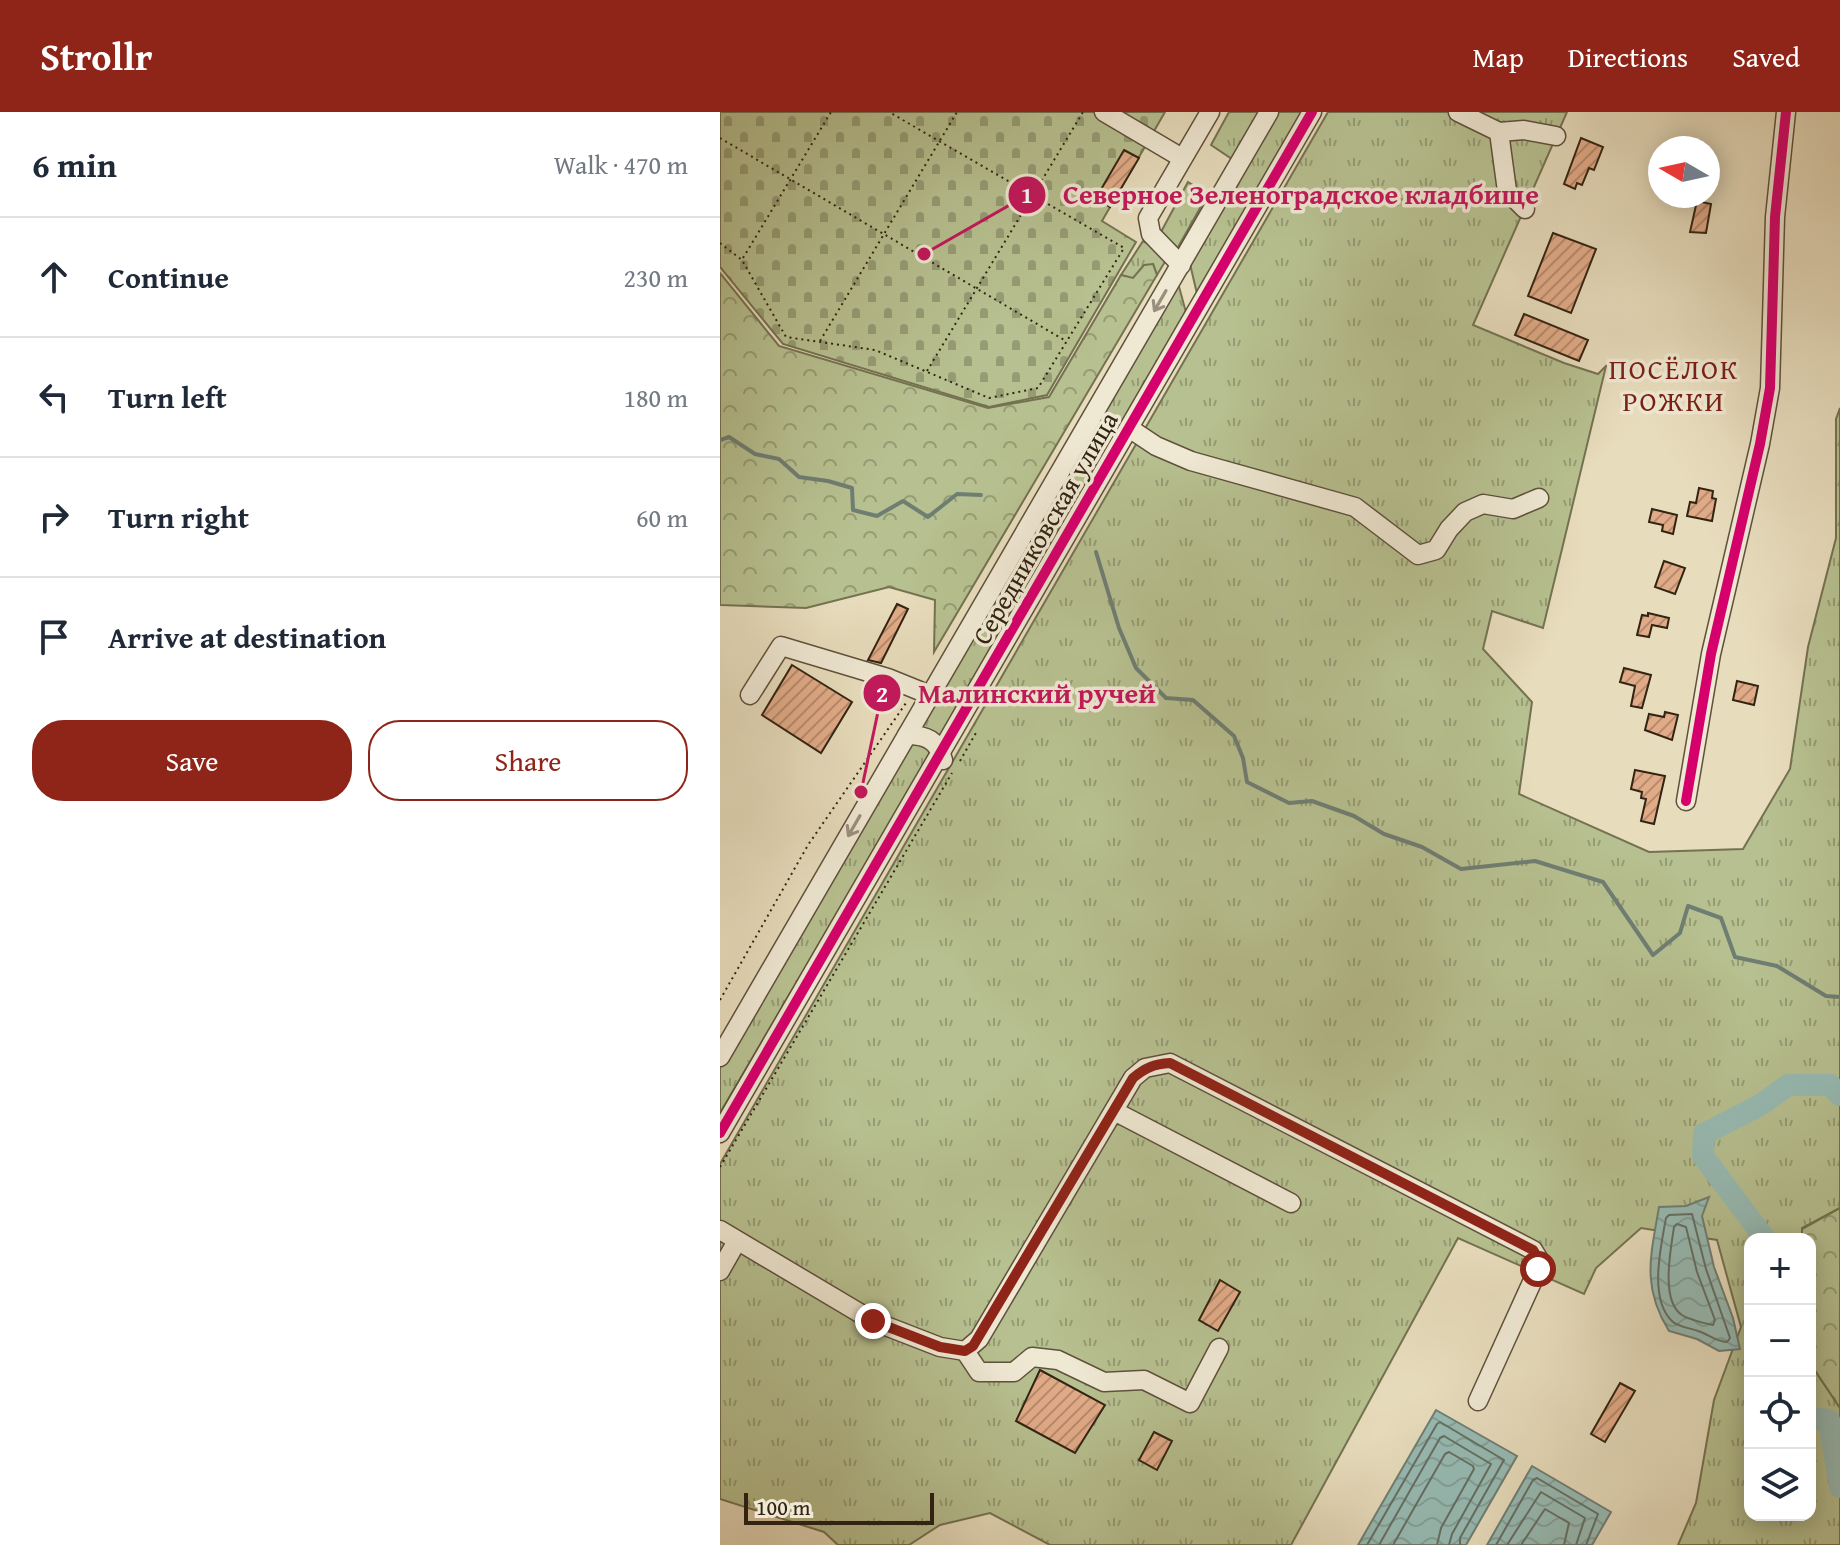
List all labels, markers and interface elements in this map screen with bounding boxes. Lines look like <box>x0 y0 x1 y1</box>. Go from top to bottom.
text: Strollr <box>40 28 152 84</box>
text: Map <box>1472 36 1524 77</box>
text: Directions <box>1568 36 1688 77</box>
text: Saved <box>1732 36 1800 77</box>
north arrow <box>1648 136 1720 208</box>
text: 6 min <box>32 140 117 189</box>
text: Walk · 470 m <box>554 145 688 184</box>
callout: Северное Зеленоградское кладбище <box>1007 169 1555 221</box>
text: Северное Зеленоградское кладбище <box>1063 173 1539 214</box>
text: 1 <box>1021 177 1033 212</box>
icon: ahead <box>32 255 76 299</box>
text: Continue <box>108 255 229 299</box>
text: 230 m <box>623 258 688 297</box>
one-way arrow <box>1151 289 1167 312</box>
district label: ПОСЁЛОК РОЖКИ <box>1609 348 1739 421</box>
icon: left <box>32 375 76 419</box>
text: Turn left <box>108 375 227 419</box>
text: 180 m <box>623 378 688 417</box>
street label: Середниковская улица <box>962 403 1128 652</box>
icon: right <box>32 495 76 539</box>
text: Turn right <box>108 495 249 539</box>
text: 60 m <box>636 498 688 537</box>
icon: arrive <box>32 615 76 659</box>
text: Arrive at destination <box>108 615 386 659</box>
callout: Малинский ручей <box>862 667 1171 719</box>
text: Малинский ручей <box>918 672 1156 713</box>
text: 2 <box>876 676 888 711</box>
button: Save <box>32 720 352 801</box>
button: Share <box>368 720 688 801</box>
one-way arrow <box>846 814 861 838</box>
map controls <box>1744 1233 1816 1521</box>
button: + <box>1744 1233 1816 1305</box>
route start <box>1520 1251 1556 1287</box>
route end <box>855 1303 891 1339</box>
button: − <box>1744 1305 1816 1377</box>
button: locate <box>1744 1377 1816 1449</box>
button: layers <box>1744 1449 1816 1521</box>
scale bar <box>744 1489 934 1525</box>
text: 100 m <box>756 1491 811 1523</box>

